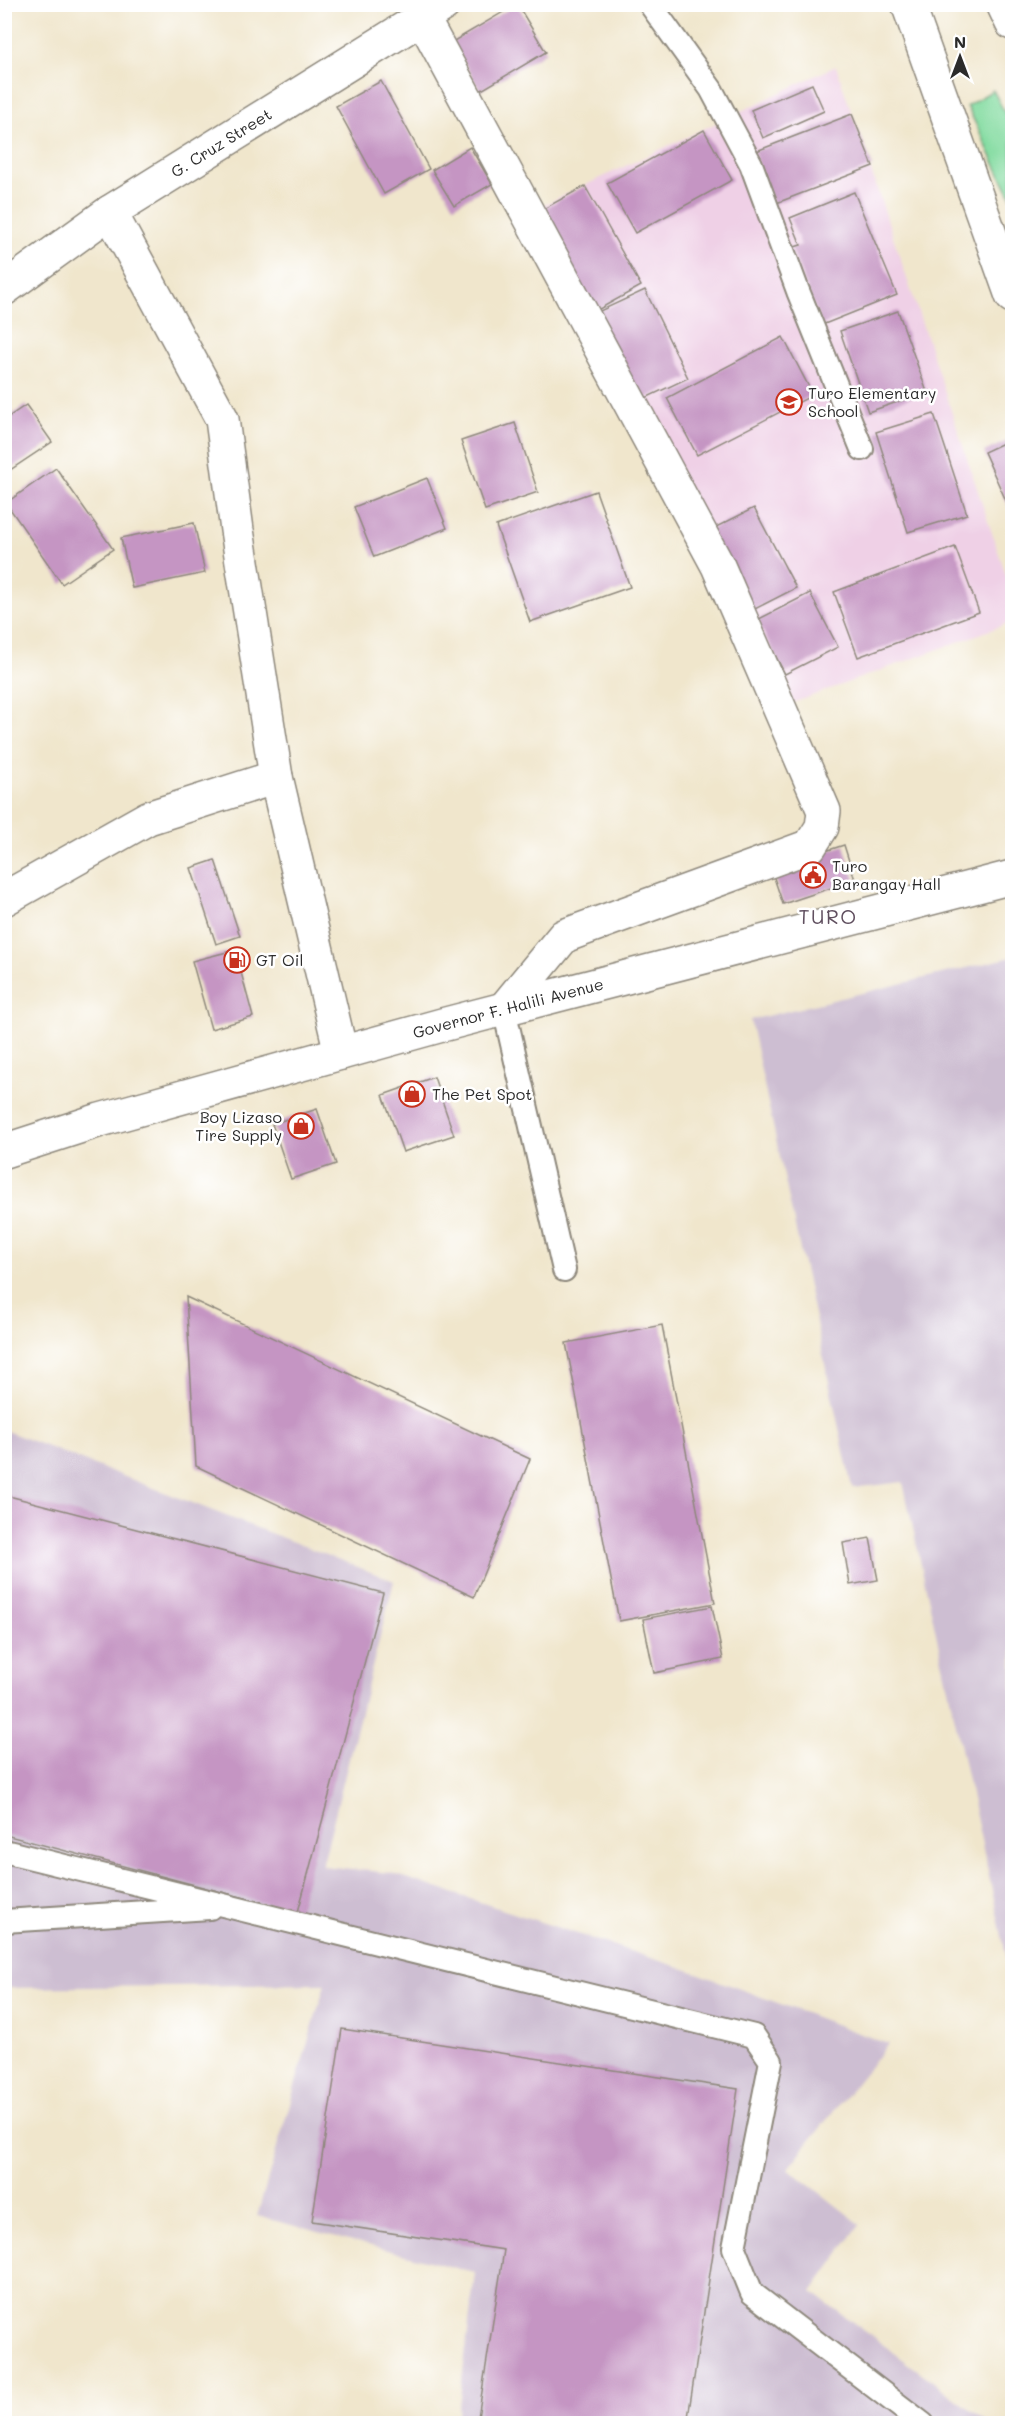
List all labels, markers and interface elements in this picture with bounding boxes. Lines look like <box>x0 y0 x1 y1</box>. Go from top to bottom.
north arrow <box>930 27 990 87</box>
text: N <box>954 31 966 52</box>
street label: G. Cruz Street <box>167 103 275 182</box>
place label: Turo Elementary School <box>808 382 936 421</box>
school or university icon: Turo Elementary School <box>774 387 804 417</box>
place label: Turo Barangay Hall <box>832 855 941 894</box>
public building icon: Turo Barangay Hall <box>798 860 828 890</box>
district label: TURO <box>798 903 858 929</box>
fuel station icon: GT Oil <box>222 945 252 975</box>
place label: GT Oil <box>256 949 303 970</box>
street label: Governor F. Halili Avenue <box>410 973 606 1043</box>
shop icon: The Pet Spot <box>397 1079 427 1109</box>
place label: The Pet Spot <box>432 1083 532 1104</box>
place label: Boy Lizaso Tire Supply <box>195 1106 282 1145</box>
shop icon: Boy Lizaso Tire Supply <box>286 1111 316 1141</box>

